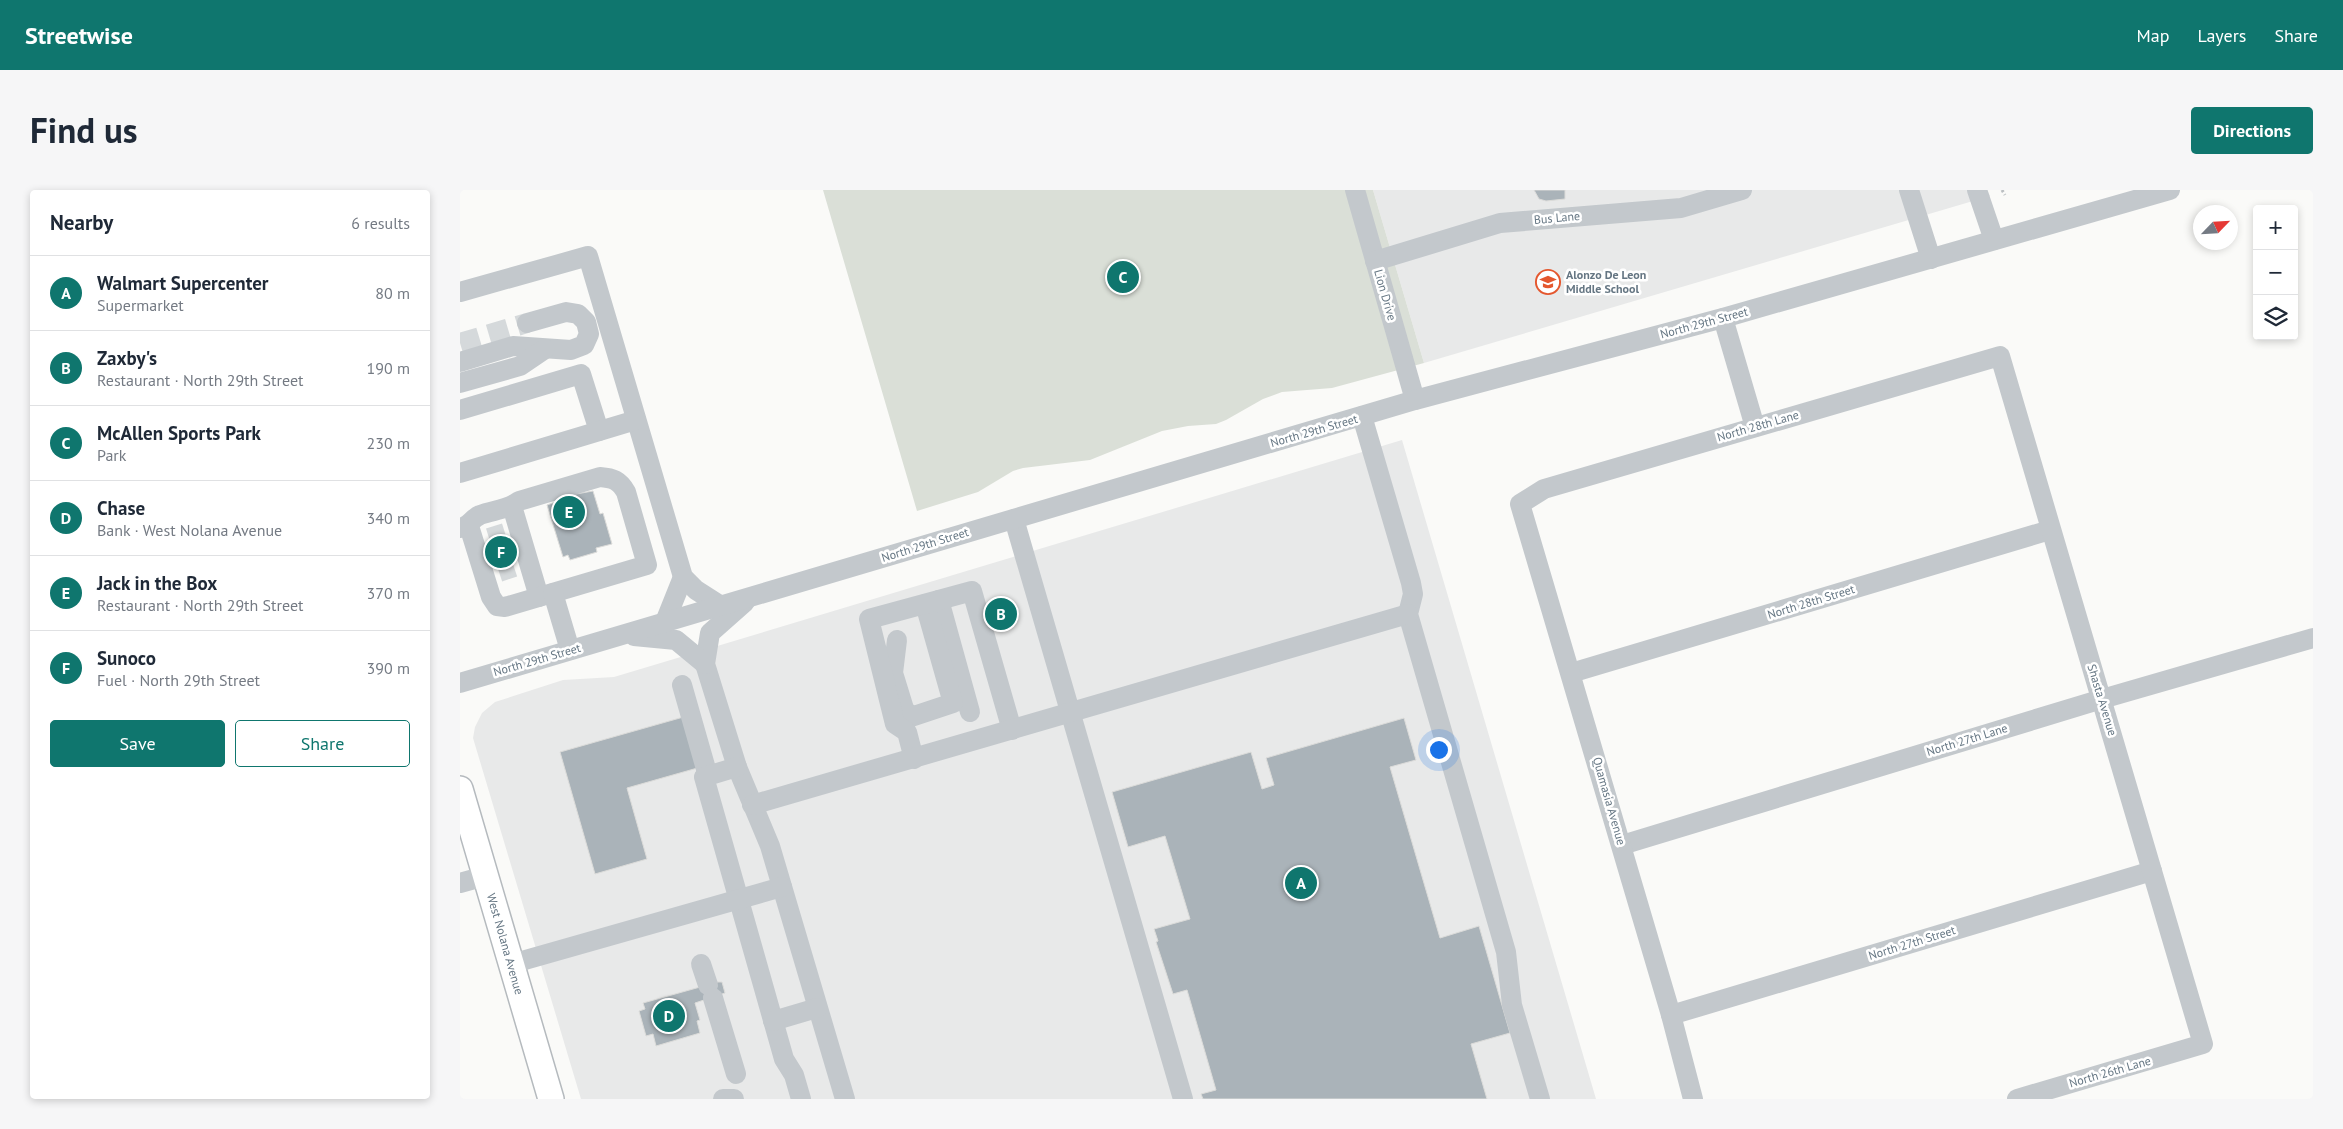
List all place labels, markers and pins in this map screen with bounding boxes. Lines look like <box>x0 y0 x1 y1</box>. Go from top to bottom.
pin: C <box>1107 258 1139 296</box>
place label: Alonzo De Leon Middle School <box>1566 267 1646 296</box>
school or university icon: Alonzo De Leon Middle School <box>1535 269 1561 295</box>
pin: E <box>553 493 585 531</box>
pin: F <box>485 533 517 571</box>
pin: B <box>985 595 1017 633</box>
pin: A <box>1285 864 1317 902</box>
pin: D <box>653 997 685 1035</box>

